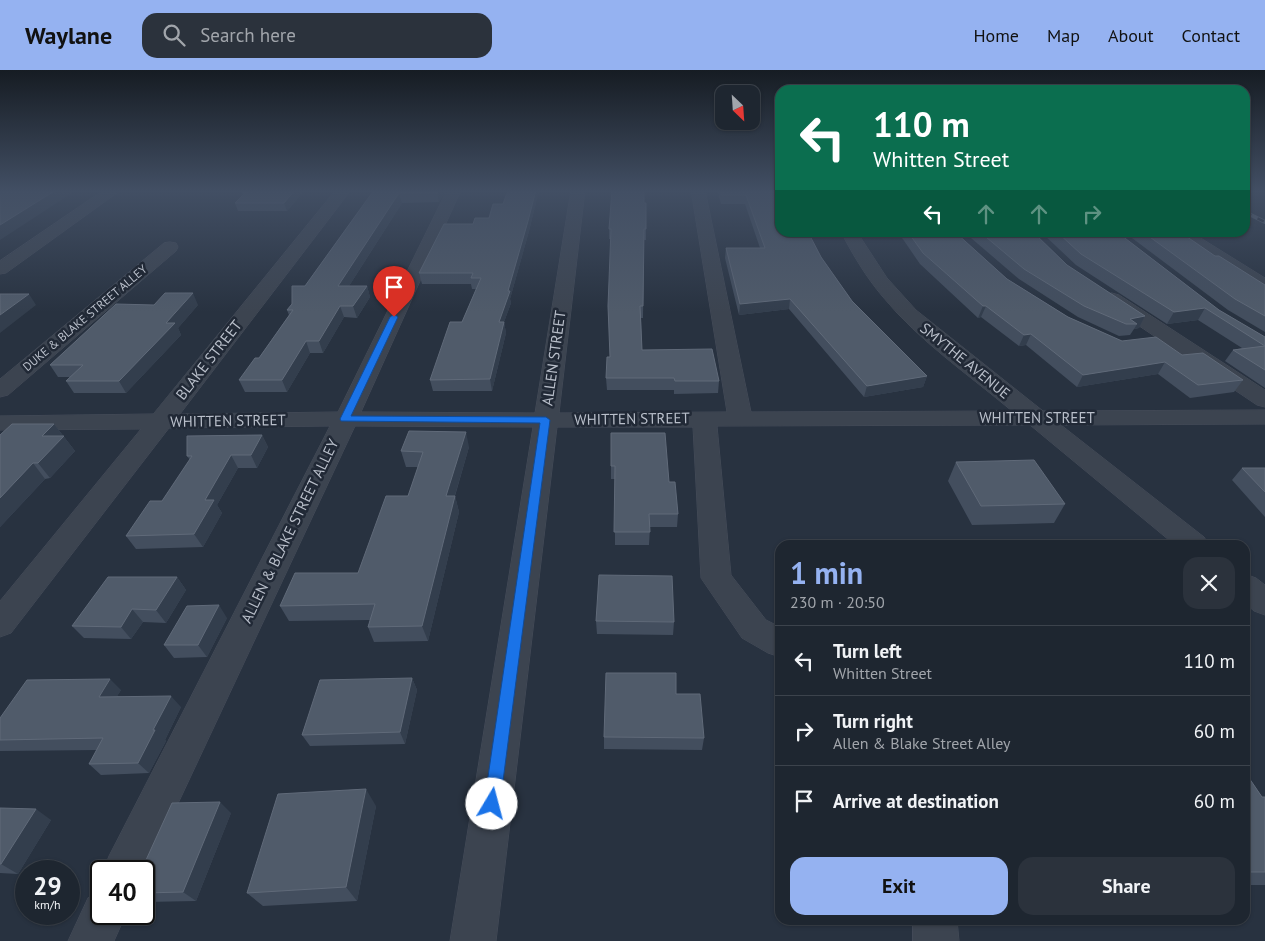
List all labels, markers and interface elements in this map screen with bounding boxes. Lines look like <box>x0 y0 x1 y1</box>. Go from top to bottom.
search box <box>142 13 492 58</box>
text: Waylane <box>25 20 112 51</box>
icon: search <box>160 21 188 49</box>
text: Search here <box>200 23 296 47</box>
text: Home <box>973 24 1019 47</box>
text: Map <box>1047 24 1080 47</box>
text: About <box>1108 24 1154 47</box>
text: Contact <box>1182 24 1240 47</box>
north arrow <box>715 85 760 130</box>
map controls <box>715 85 760 130</box>
text: 110 m <box>873 101 970 147</box>
icon: left <box>790 105 855 170</box>
text: Whitten Street <box>873 145 1009 173</box>
icon: left <box>919 200 947 228</box>
icon: ahead <box>972 200 1000 228</box>
icon: ahead <box>1025 200 1053 228</box>
icon: right <box>1078 200 1106 228</box>
street label: DUKE & BLAKE STREET ALLEY <box>20 261 150 374</box>
pin <box>373 266 415 317</box>
icon: arrive <box>380 273 408 301</box>
street label: ALLEN STREET <box>537 308 570 407</box>
street label: BLAKE STREET <box>172 315 246 403</box>
street label: SMYTHE AVENUE <box>916 318 1014 403</box>
street label: WHITTEN STREET <box>574 408 691 429</box>
street label: WHITTEN STREET <box>979 408 1095 427</box>
street label: WHITTEN STREET <box>170 410 287 431</box>
street label: ALLEN & BLAKE STREET ALLEY <box>237 435 343 626</box>
text: 1 min <box>790 553 863 592</box>
button: close <box>1183 557 1235 609</box>
text: 230 m · 20:50 <box>790 592 885 612</box>
text: Turn left <box>833 639 902 663</box>
icon: left <box>790 647 818 675</box>
text: 110 m <box>1183 649 1235 673</box>
text: Whitten Street <box>833 663 932 683</box>
text: Turn right <box>833 709 913 733</box>
icon: right <box>790 717 818 745</box>
text: 60 m <box>1194 719 1235 743</box>
text: Allen & Blake Street Alley <box>833 733 1011 753</box>
position arrow <box>465 777 517 829</box>
icon: arrive <box>790 787 818 815</box>
text: Arrive at destination <box>833 789 999 813</box>
text: 60 m <box>1194 789 1235 813</box>
button: Exit <box>790 857 1008 915</box>
button: Share <box>1018 857 1235 915</box>
speed limit sign: 40 <box>90 860 155 925</box>
text: 29 <box>33 870 62 902</box>
text: km/h <box>34 897 61 912</box>

